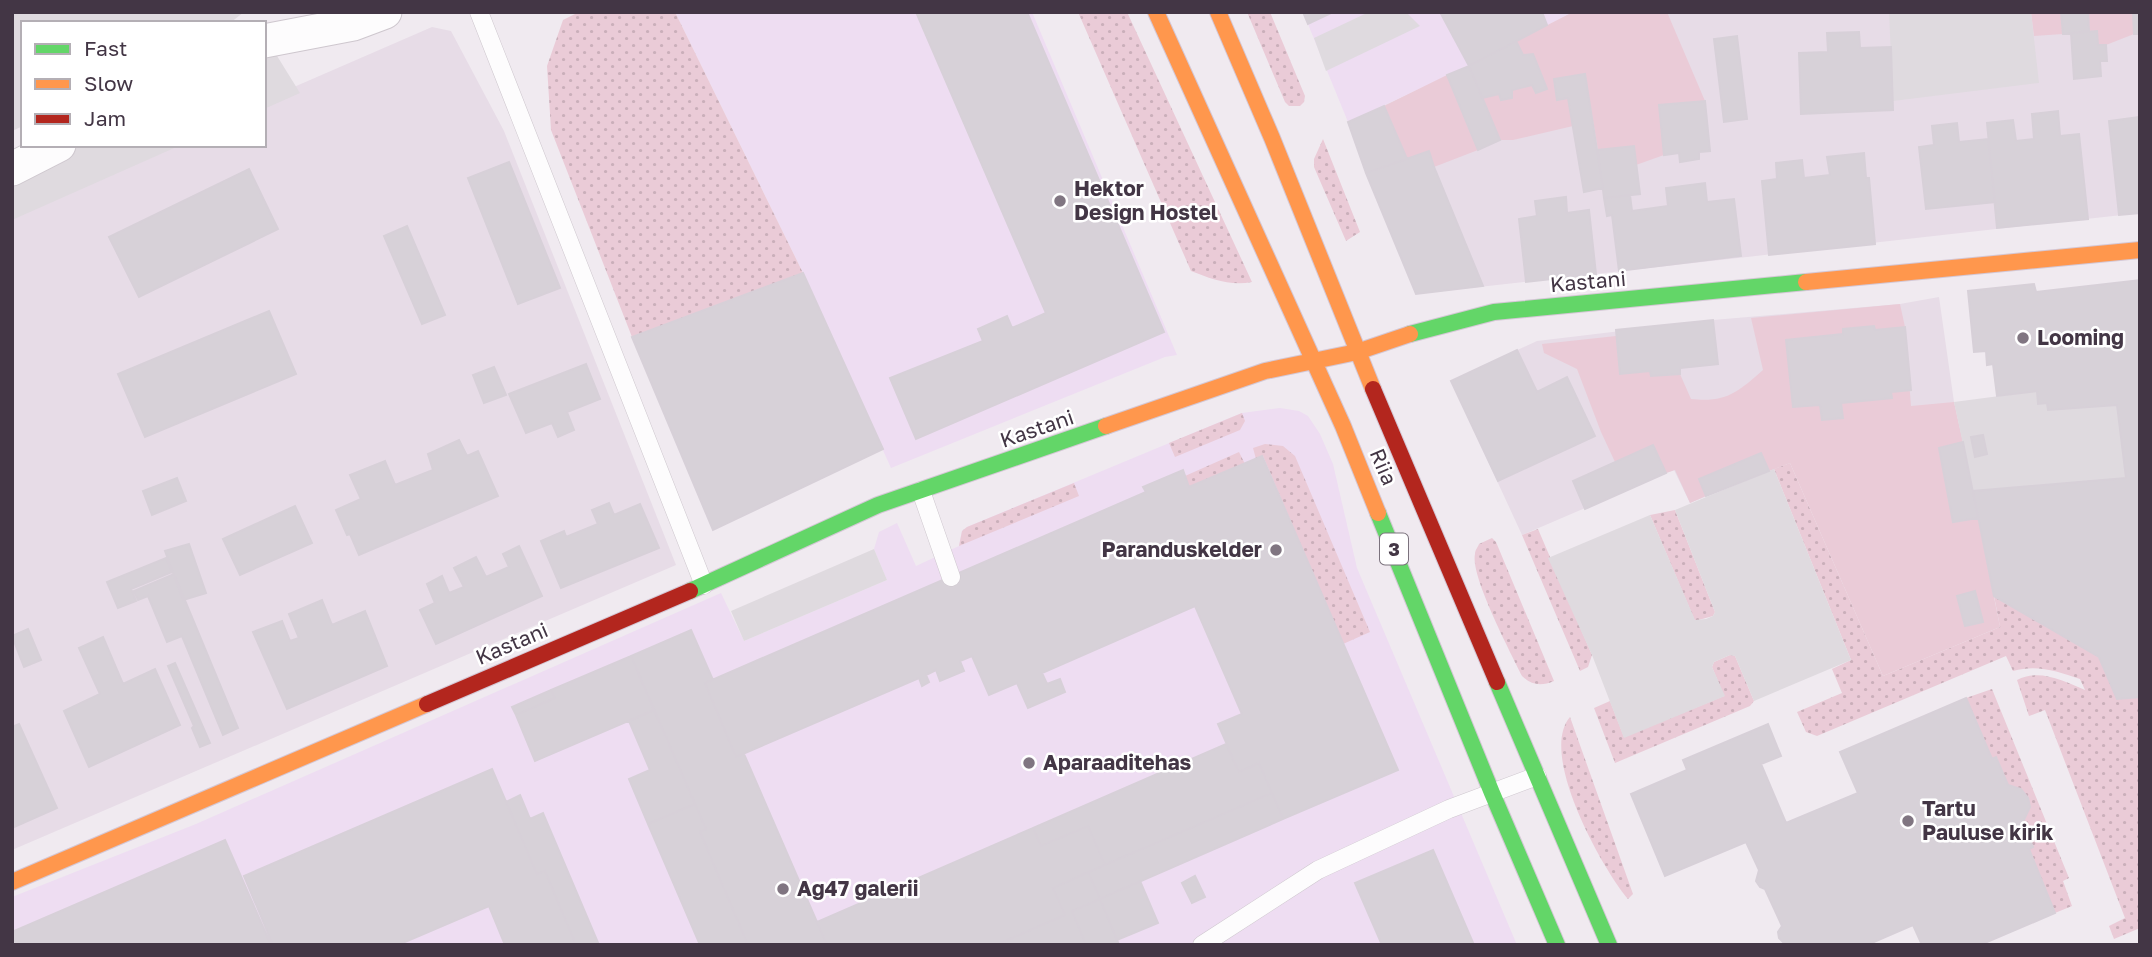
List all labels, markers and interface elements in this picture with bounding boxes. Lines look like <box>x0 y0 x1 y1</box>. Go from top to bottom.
legend <box>21 21 266 147</box>
text: Fast <box>84 35 127 61</box>
text: Slow <box>84 70 133 96</box>
text: Jam <box>84 105 126 131</box>
place label: Hektor Design Hostel <box>1074 175 1218 225</box>
marker: Hektor Design Hostel <box>1052 193 1068 209</box>
street label: Kastani <box>1549 265 1627 297</box>
place label: Looming <box>2037 324 2124 350</box>
marker: Looming <box>2015 330 2031 346</box>
street label: Kastani <box>996 403 1077 453</box>
street label: Riia <box>1365 444 1403 489</box>
road number: 3 <box>1380 534 1408 564</box>
place label: Paranduskelder <box>1102 536 1262 562</box>
marker: Paranduskelder <box>1268 542 1284 558</box>
street label: Kastani <box>472 616 552 670</box>
place label: Aparaaditehas <box>1043 749 1192 775</box>
marker: Aparaaditehas <box>1021 755 1037 771</box>
place label: Tartu Pauluse kirik <box>1922 795 2053 845</box>
marker: Tartu Pauluse kirik <box>1900 813 1916 829</box>
place label: Ag47 galerii <box>797 875 919 901</box>
marker: Ag47 galerii <box>775 881 791 897</box>

